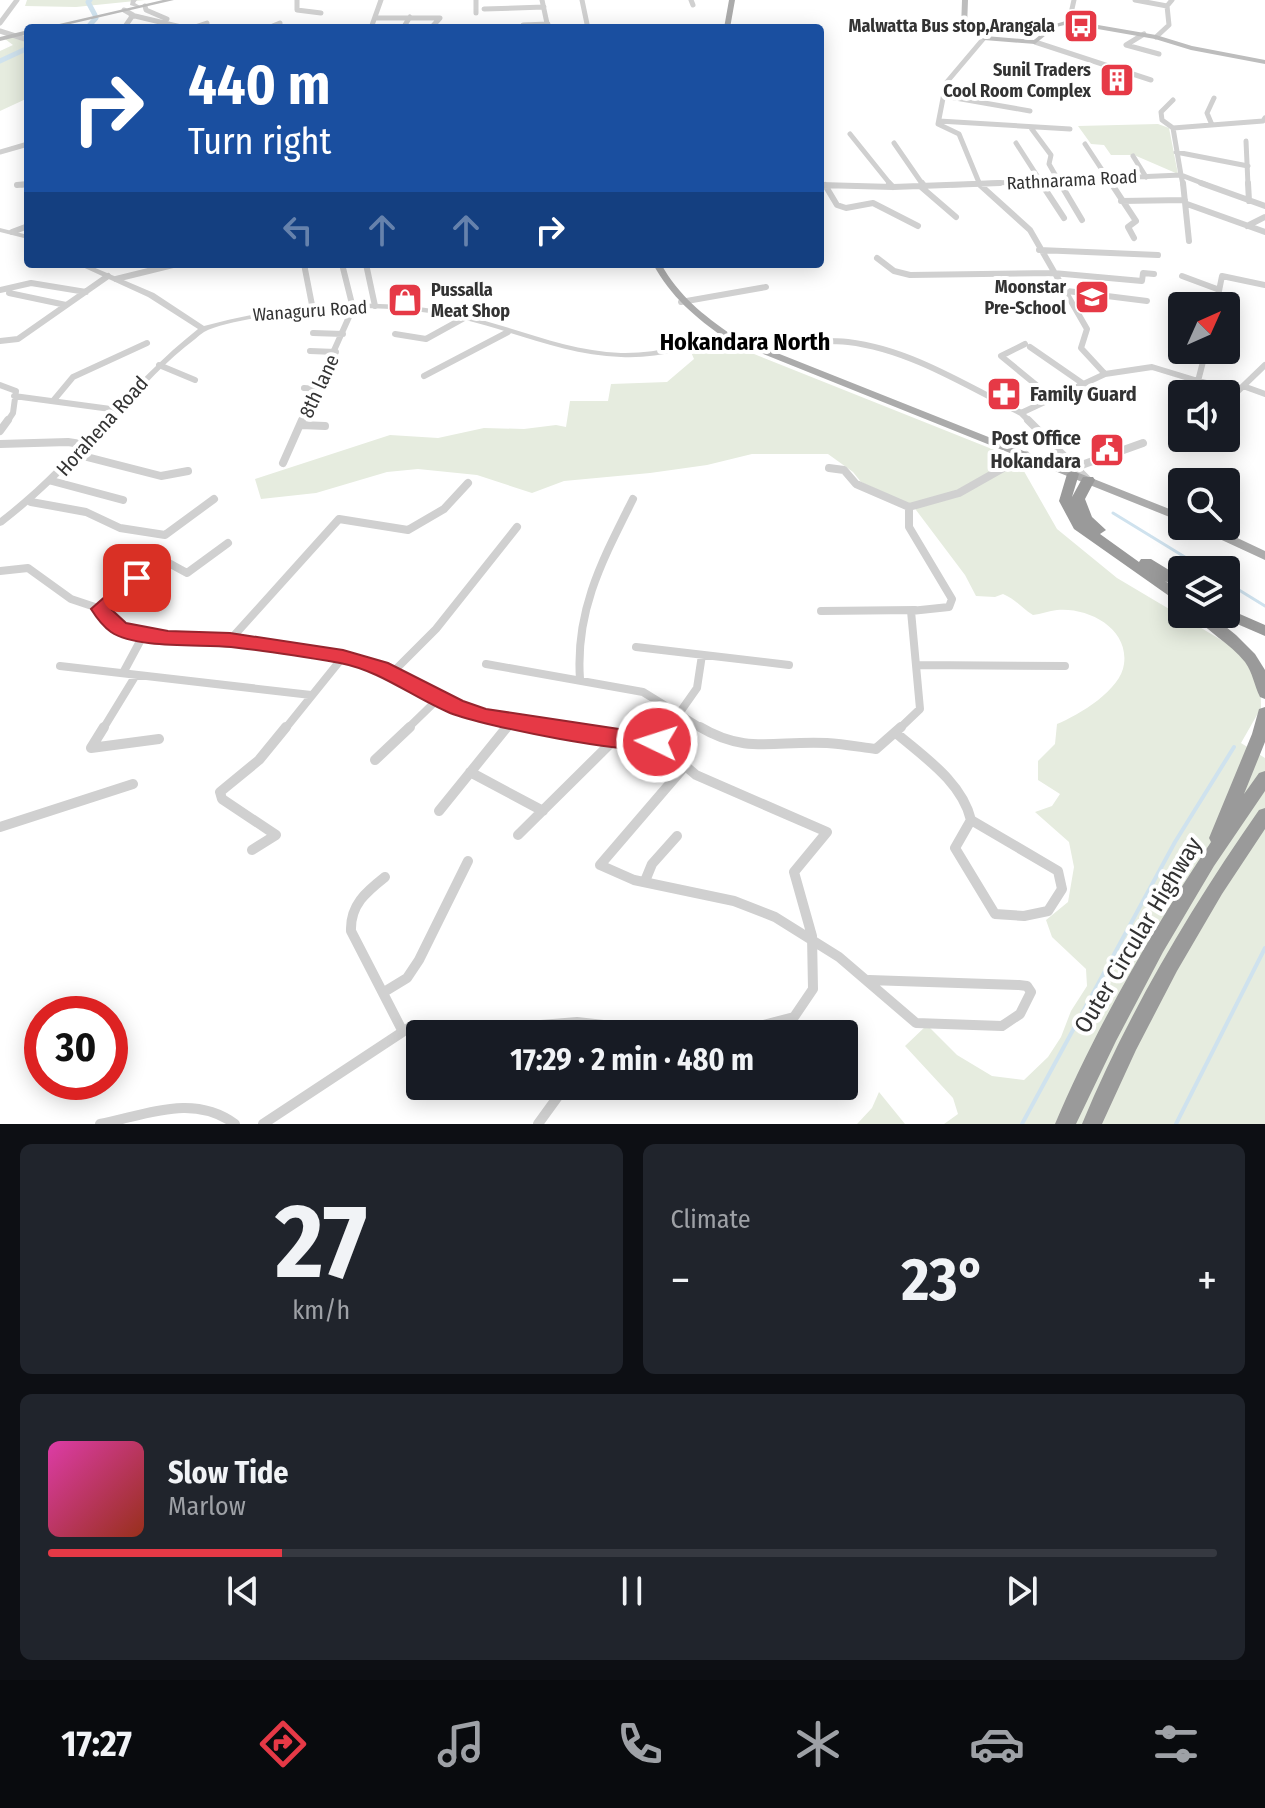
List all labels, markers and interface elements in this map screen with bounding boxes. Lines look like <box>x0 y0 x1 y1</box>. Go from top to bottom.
bus stop icon: Malwatta Bus stop,Arangala <box>1062 7 1100 45</box>
place label: Malwatta Bus stop,Arangala <box>849 15 1055 37</box>
text: 440 m <box>188 52 331 119</box>
icon: right <box>56 56 160 160</box>
place label: Sunil Traders Cool Room Complex <box>943 59 1092 102</box>
building icon: Sunil Traders Cool Room Complex <box>1098 61 1136 99</box>
text: Turn right <box>188 120 331 164</box>
street label: Rathnarama Road <box>1006 166 1138 194</box>
icon: left <box>276 208 320 252</box>
icon: ahead <box>360 208 404 252</box>
icon: ahead <box>444 208 488 252</box>
icon: right <box>528 208 572 252</box>
place label: Moonstar Pre-School <box>985 276 1066 319</box>
school or university icon: Moonstar Pre-School <box>1073 278 1111 316</box>
place label: Pussalla Meat Shop <box>431 279 510 322</box>
shop icon: Pussalla Meat Shop <box>386 281 424 319</box>
north arrow <box>1168 292 1240 364</box>
map controls <box>1168 292 1240 628</box>
street label: Wanaguru Road <box>252 296 368 326</box>
district label: Hokandara North <box>660 328 830 356</box>
street label: 8th lane <box>294 350 344 422</box>
street label: Horahena Road <box>51 371 153 481</box>
pharmacy icon: Family Guard <box>985 375 1023 413</box>
button: sound <box>1168 380 1240 452</box>
place label: Family Guard <box>1030 382 1137 406</box>
place label: Post Office Hokandara <box>990 426 1081 473</box>
public building icon: Post Office Hokandara <box>1088 431 1126 469</box>
button: search <box>1168 468 1240 540</box>
pin <box>103 544 171 612</box>
icon: arrive <box>115 556 159 600</box>
button: layers <box>1168 556 1240 628</box>
position arrow <box>615 700 699 784</box>
street label: Outer Circular Highway <box>1068 832 1208 1038</box>
speed limit sign: 30 <box>24 996 128 1100</box>
text: 17:29 · 2 min · 480 m <box>510 1042 754 1078</box>
text: 27 <box>275 1180 367 1305</box>
text: Climate <box>671 1204 751 1235</box>
text: 23° <box>902 1244 986 1316</box>
text: − <box>671 1254 690 1307</box>
text: + <box>1197 1254 1217 1307</box>
text: km/h <box>292 1295 350 1326</box>
text: Slow Tide <box>168 1455 289 1491</box>
text: Marlow <box>168 1491 246 1522</box>
icon: previous <box>221 1569 265 1613</box>
icon: pause <box>610 1569 654 1613</box>
icon: next <box>1000 1569 1044 1613</box>
icon: directions <box>255 1716 311 1772</box>
icon: music <box>433 1716 489 1772</box>
icon: phone <box>612 1716 668 1772</box>
icon: climate <box>790 1716 846 1772</box>
icon: car <box>969 1716 1025 1772</box>
icon: filters <box>1148 1716 1204 1772</box>
text: 17:27 <box>61 1722 132 1766</box>

